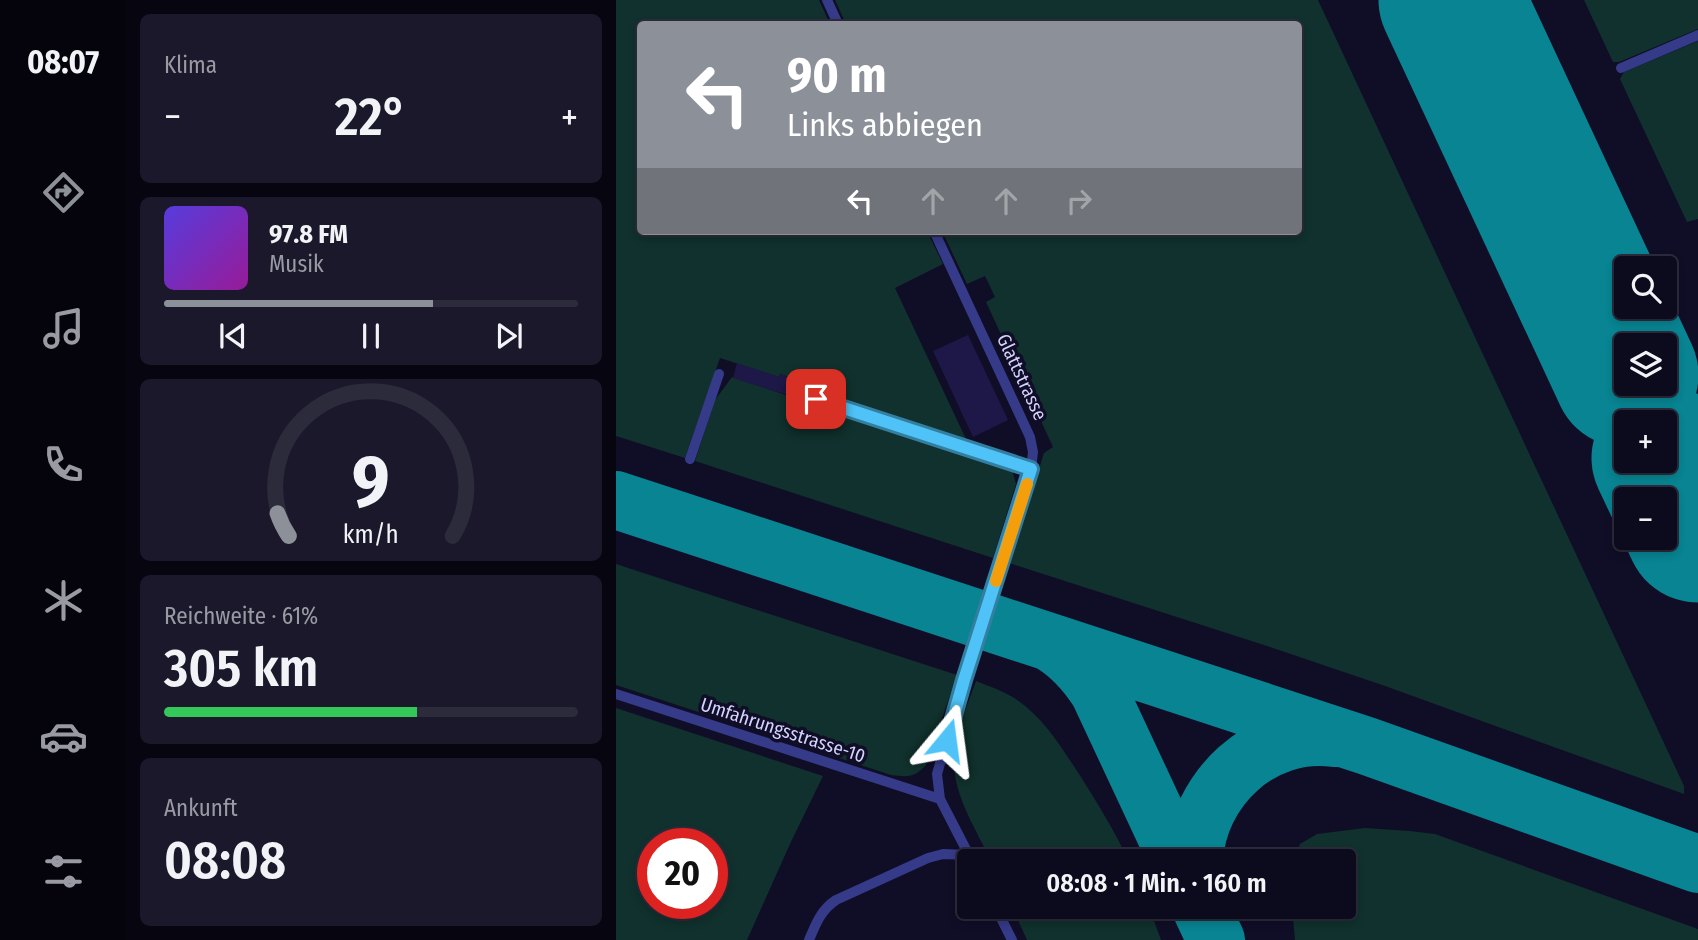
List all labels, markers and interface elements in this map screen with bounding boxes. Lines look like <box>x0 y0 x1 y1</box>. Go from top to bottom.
text: 08:07 <box>27 43 99 81</box>
text: 90 m <box>787 46 887 105</box>
icon: left <box>672 49 763 140</box>
text: Klima <box>164 51 217 79</box>
text: 22° <box>335 86 407 149</box>
text: − <box>164 94 181 140</box>
text: + <box>561 94 578 140</box>
text: Links abbiegen <box>787 106 983 144</box>
icon: directions <box>39 168 88 217</box>
icon: left <box>841 182 879 220</box>
icon: ahead <box>914 182 952 220</box>
icon: ahead <box>987 182 1025 220</box>
icon: right <box>1060 182 1098 220</box>
text: 97.8 FM <box>269 219 348 250</box>
text: Musik <box>269 250 324 278</box>
map controls <box>1614 256 1677 550</box>
button: search <box>1614 256 1677 319</box>
icon: music <box>39 304 88 353</box>
icon: previous <box>214 317 252 355</box>
icon: pause <box>352 317 390 355</box>
icon: next <box>490 317 528 355</box>
street label: Glattstrasse <box>992 330 1052 424</box>
button: layers <box>1614 333 1677 396</box>
pin <box>786 369 846 429</box>
icon: arrive <box>797 380 835 418</box>
button: + <box>1614 410 1677 473</box>
text: 9 <box>352 438 390 525</box>
icon: phone <box>39 440 88 489</box>
button: − <box>1614 487 1677 550</box>
text: km/h <box>343 520 399 550</box>
icon: climate <box>39 576 88 625</box>
text: Reichweite · 61% <box>164 602 318 630</box>
text: 305 km <box>164 637 318 700</box>
street label: Umfahrungsstrasse-10 <box>698 693 868 767</box>
position arrow <box>910 703 984 777</box>
icon: car <box>39 712 88 761</box>
text: Ankunft <box>164 794 238 822</box>
speed limit sign: 20 <box>637 828 728 919</box>
text: 08:08 <box>164 829 286 892</box>
icon: filters <box>39 847 88 896</box>
text: 08:08 · 1 Min. · 160 m <box>1046 868 1267 899</box>

